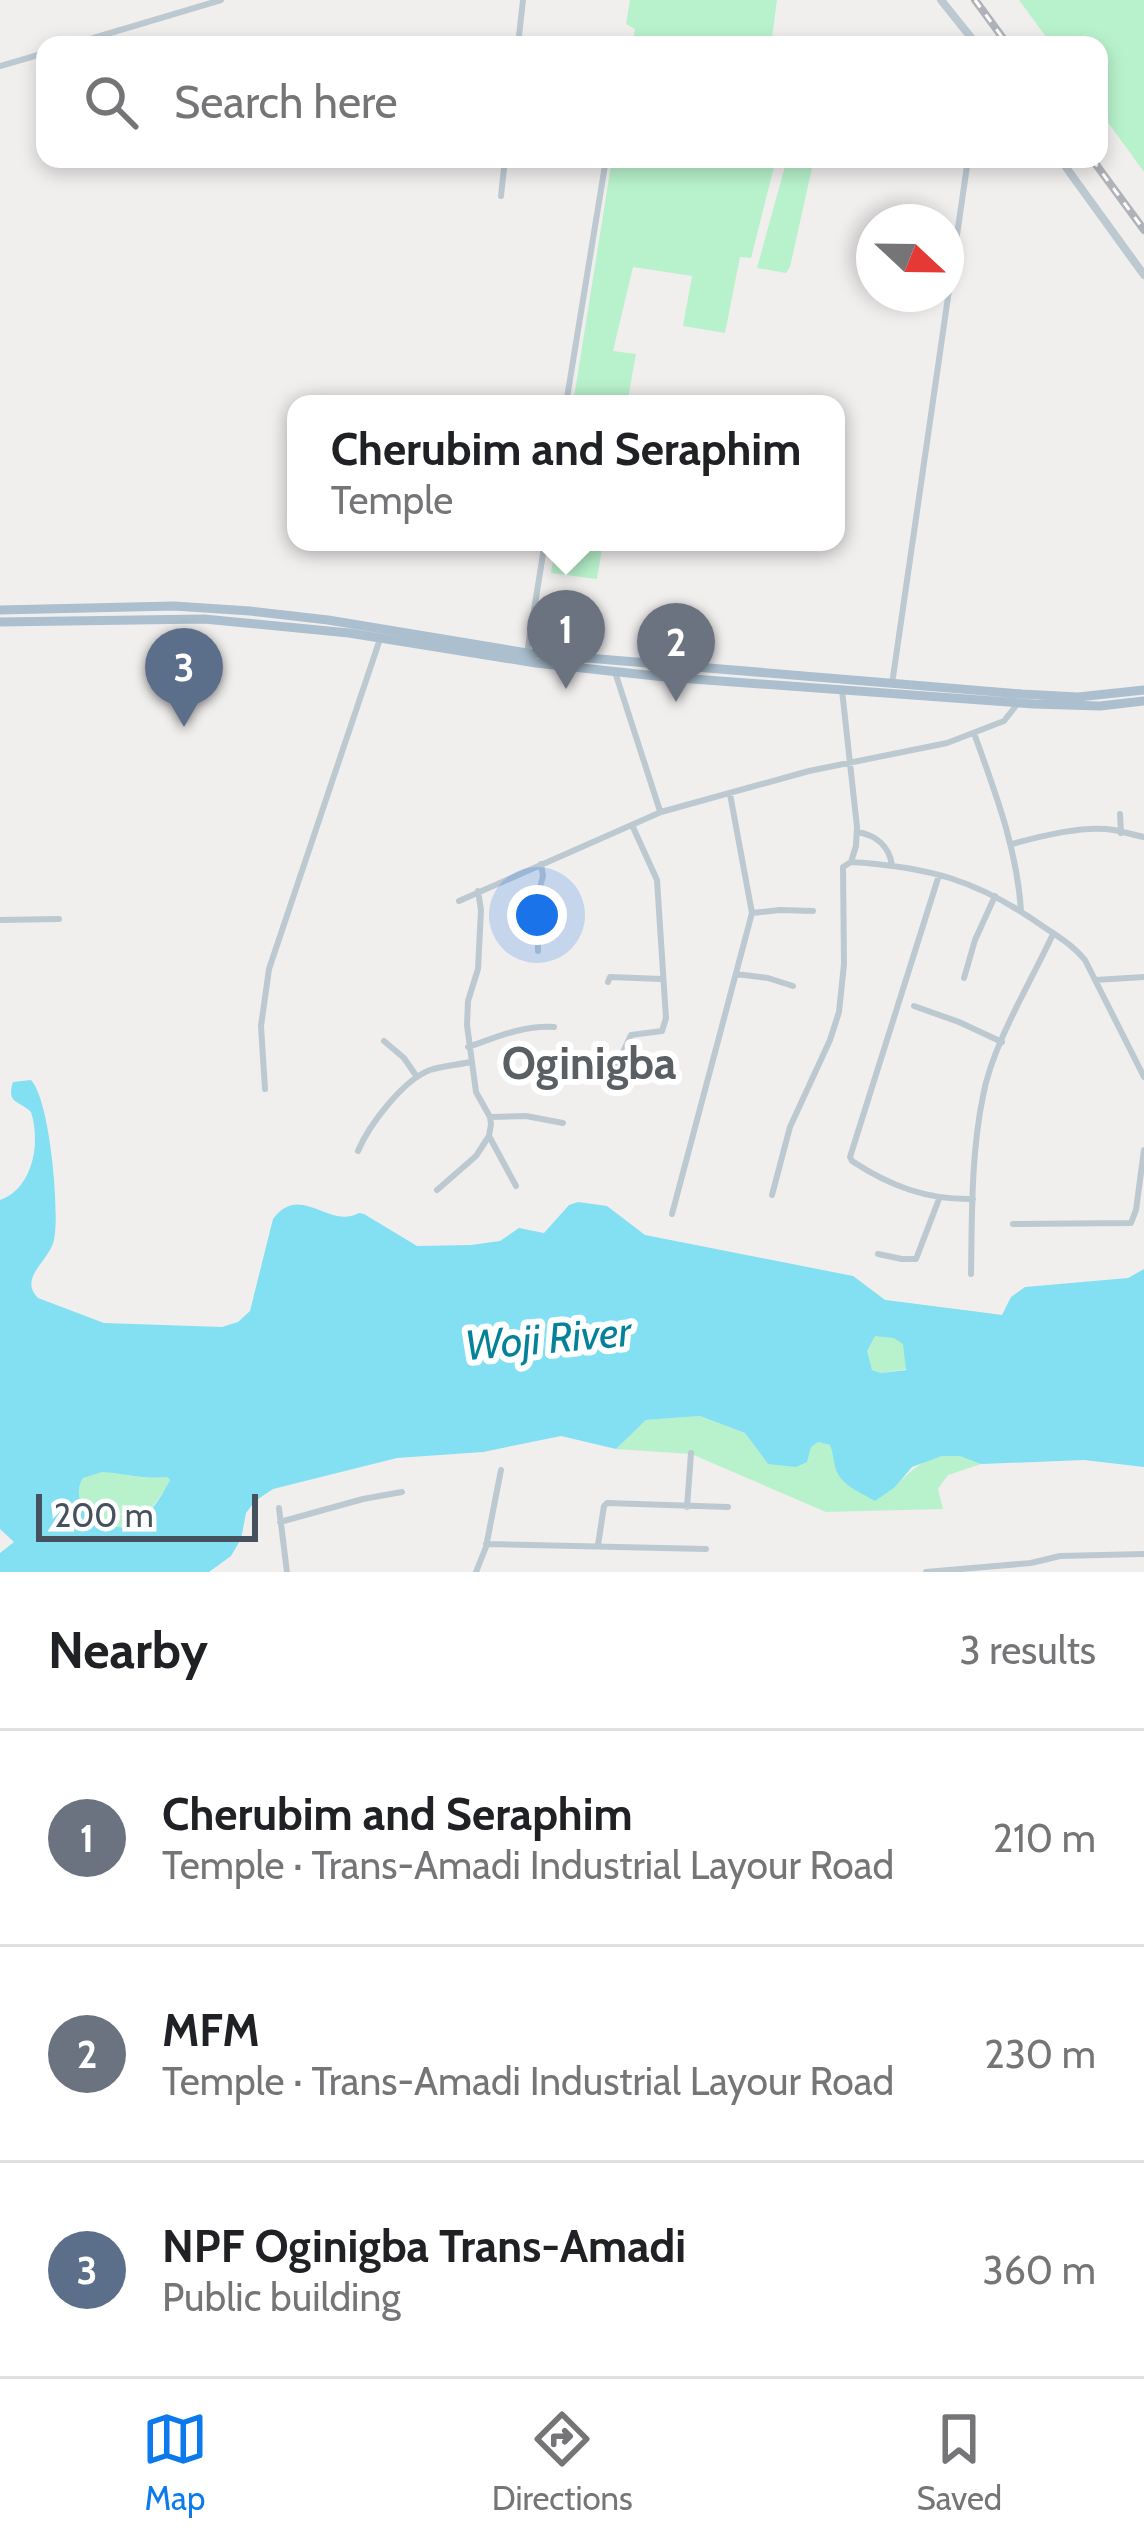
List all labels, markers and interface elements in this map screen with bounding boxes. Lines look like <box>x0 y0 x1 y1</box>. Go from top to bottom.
search box <box>36 36 1108 168</box>
icon: search <box>78 69 144 135</box>
text: Search here <box>174 75 398 129</box>
north arrow <box>856 204 964 312</box>
popup <box>287 395 845 551</box>
text: Cherubim and Seraphim <box>331 422 801 476</box>
text: Temple <box>331 476 453 524</box>
pin: 1 <box>527 590 605 689</box>
pin: 2 <box>637 603 715 702</box>
pin: 3 <box>145 628 223 727</box>
your location <box>507 885 567 945</box>
district label: Oginigba <box>502 1036 676 1090</box>
water label: Woji River <box>463 1305 635 1371</box>
scale bar <box>36 1488 258 1541</box>
text: 200 m <box>54 1495 154 1535</box>
text: Nearby <box>48 1619 208 1681</box>
text: 3 results <box>959 1626 1096 1674</box>
text: Cherubim and Seraphim <box>162 1787 633 1841</box>
text: 1 <box>80 1814 94 1862</box>
text: 210 m <box>993 1814 1096 1862</box>
text: Temple · Trans-Amadi Industrial Layour Road <box>162 1841 894 1889</box>
text: MFM <box>162 2003 260 2057</box>
text: 2 <box>77 2030 97 2078</box>
text: 230 m <box>984 2030 1096 2078</box>
text: Temple · Trans-Amadi Industrial Layour Road <box>162 2057 894 2105</box>
text: NPF Oginigba Trans-Amadi <box>162 2219 686 2273</box>
text: 3 <box>76 2246 98 2294</box>
text: 360 m <box>983 2246 1096 2294</box>
text: Public building <box>162 2273 401 2321</box>
tab: Map <box>142 2406 208 2518</box>
tab: Directions <box>492 2406 633 2518</box>
tab: Saved <box>916 2406 1002 2518</box>

